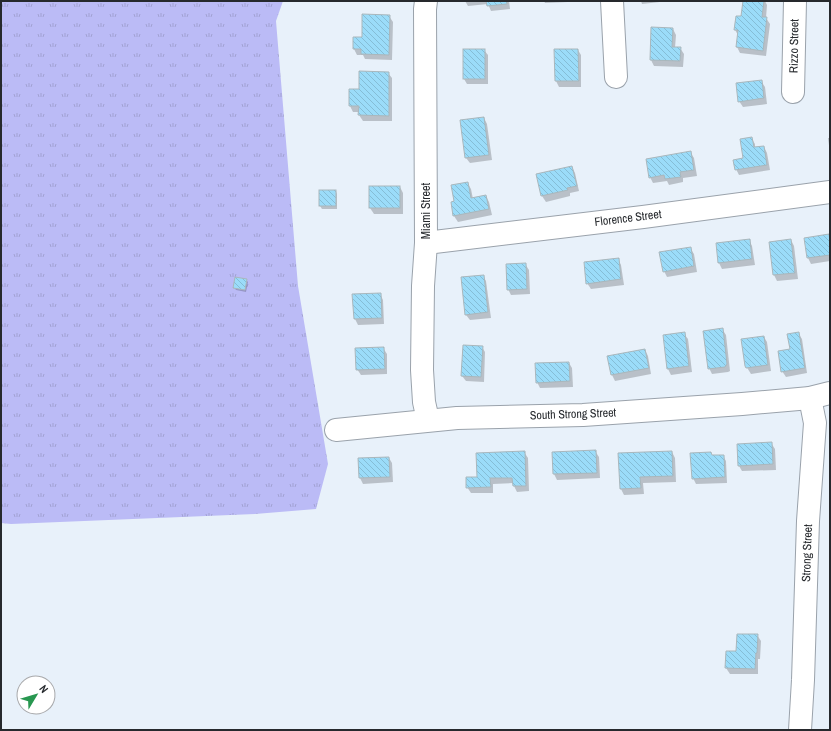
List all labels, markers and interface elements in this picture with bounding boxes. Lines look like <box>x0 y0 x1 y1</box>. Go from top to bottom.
street label: Rizzo Street <box>786 19 802 73</box>
street label: Miami Street <box>418 183 434 239</box>
street label: Florence Street <box>594 206 663 230</box>
street label: South Strong Street <box>530 404 617 424</box>
street label: Strong Street <box>798 523 816 582</box>
north arrow <box>16 675 56 715</box>
text: N <box>36 682 51 696</box>

